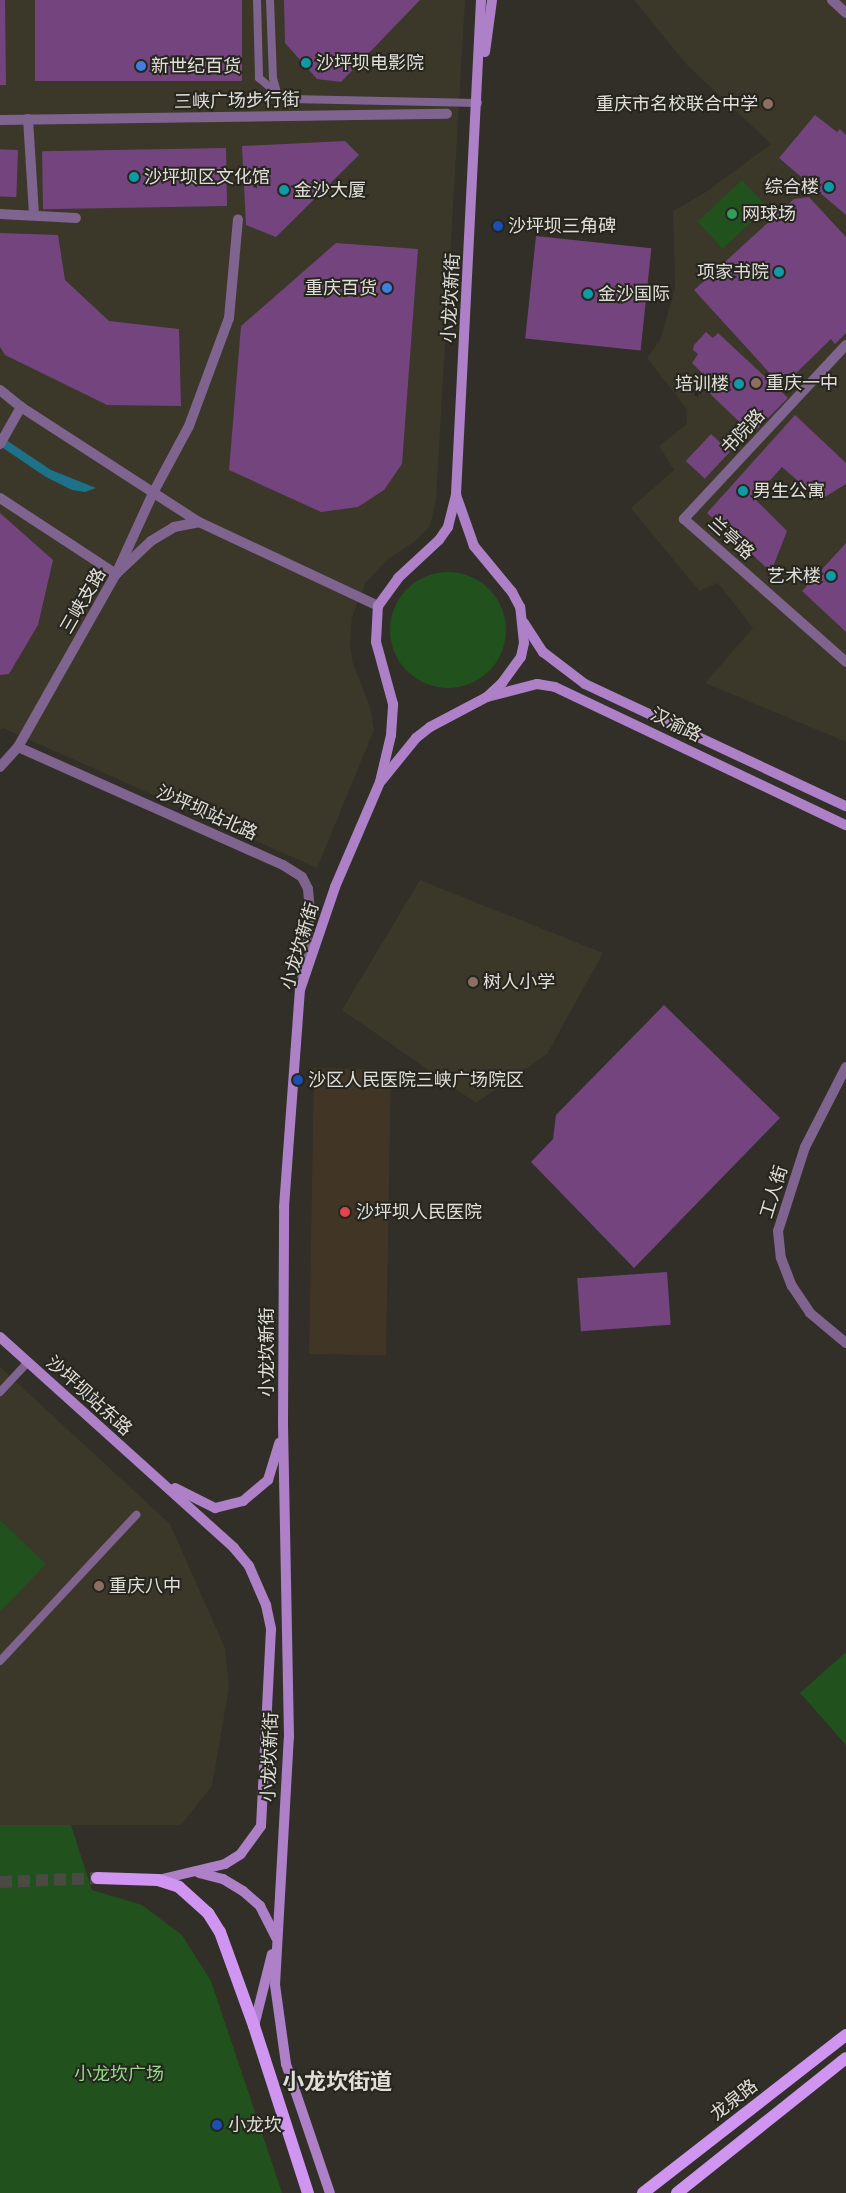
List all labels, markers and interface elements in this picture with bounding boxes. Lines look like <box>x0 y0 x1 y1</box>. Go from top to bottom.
place label: 沙坪坝电影院 <box>316 52 424 74</box>
place label: 新世纪百货 <box>151 55 241 77</box>
marker: 沙坪坝电影院 <box>300 57 312 69</box>
marker: 新世纪百货 <box>135 60 147 72</box>
street label: 三峡广场步行街 <box>174 89 300 113</box>
place label: 重庆市名校联合中学 <box>596 93 758 115</box>
marker: 重庆市名校联合中学 <box>762 98 774 110</box>
place label: 沙坪坝区文化馆 <box>144 166 270 188</box>
marker: 沙坪坝区文化馆 <box>128 171 140 183</box>
place label: 综合楼 <box>765 176 819 198</box>
place label: 金沙大厦 <box>294 179 366 201</box>
marker: 综合楼 <box>823 181 835 193</box>
marker: 金沙大厦 <box>278 184 290 196</box>
place label: 网球场 <box>742 203 796 225</box>
marker: 网球场 <box>726 208 738 220</box>
place label: 沙坪坝三角碑 <box>508 215 616 237</box>
marker: 沙坪坝三角碑 <box>492 220 504 232</box>
street label: 小龙坎新街 <box>438 252 464 344</box>
place label: 项家书院 <box>697 261 769 283</box>
marker: 项家书院 <box>773 266 785 278</box>
place label: 重庆百货 <box>305 277 377 299</box>
marker: 重庆百货 <box>381 282 393 294</box>
place label: 金沙国际 <box>598 283 670 305</box>
marker: 金沙国际 <box>582 288 594 300</box>
place label: 重庆一中 <box>766 372 838 394</box>
place label: 培训楼 <box>675 373 729 395</box>
marker: 重庆一中 <box>750 377 762 389</box>
marker: 培训楼 <box>733 378 745 390</box>
street label: 书院路 <box>717 405 769 459</box>
place label: 男生公寓 <box>753 480 825 502</box>
marker: 男生公寓 <box>737 485 749 497</box>
street label: 兰亭路 <box>704 512 758 564</box>
street label: 三峡支路 <box>56 564 110 638</box>
place label: 艺术楼 <box>767 565 821 587</box>
marker: 艺术楼 <box>825 570 837 582</box>
street label: 汉渝路 <box>647 703 705 747</box>
street label: 沙坪坝站北路 <box>153 781 261 845</box>
street label: 小龙坎新街 <box>277 900 323 992</box>
place label: 树人小学 <box>483 971 555 993</box>
marker: 树人小学 <box>467 976 479 988</box>
place label: 沙区人民医院三峡广场院区 <box>308 1069 524 1091</box>
marker: 沙区人民医院三峡广场院区 <box>292 1074 304 1086</box>
street label: 工人街 <box>756 1163 792 1221</box>
place label: 沙坪坝人民医院 <box>356 1201 482 1223</box>
marker: 沙坪坝人民医院 <box>338 1205 352 1219</box>
street label: 小龙坎新街 <box>256 1307 278 1397</box>
street label: 沙坪坝站东路 <box>42 1352 136 1440</box>
place label: 重庆八中 <box>109 1575 181 1597</box>
marker: 重庆八中 <box>93 1580 105 1592</box>
street label: 小龙坎新街 <box>258 1712 282 1802</box>
park label: 小龙坎广场 <box>74 2063 164 2085</box>
district label: 小龙坎街道 <box>282 2069 392 2095</box>
street label: 龙泉路 <box>706 2075 762 2125</box>
place label: 小龙坎 <box>228 2114 282 2136</box>
marker: 小龙坎 <box>210 2118 224 2132</box>

